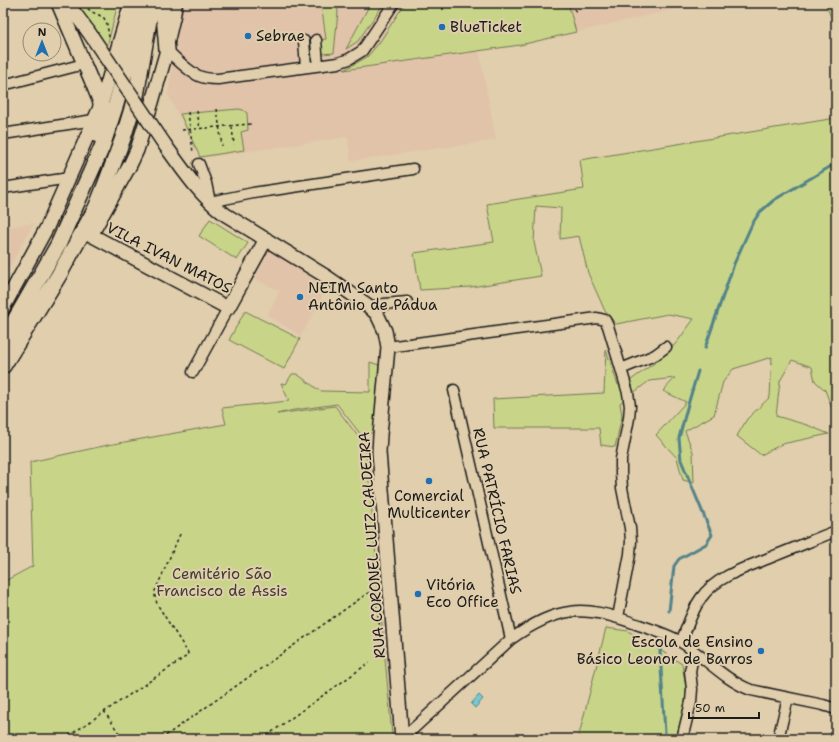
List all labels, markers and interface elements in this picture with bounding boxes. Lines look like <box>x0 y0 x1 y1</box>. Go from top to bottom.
place label: BlueTicket <box>450 17 522 37</box>
north arrow <box>22 22 62 62</box>
marker: BlueTicket <box>437 22 447 32</box>
text: N <box>38 25 47 40</box>
place label: Sebrae <box>256 26 305 46</box>
marker: Sebrae <box>243 31 253 41</box>
street label: VILA IVAN MATOS <box>103 218 235 298</box>
place label: NEIM Santo Antônio de Pádua <box>308 278 438 315</box>
marker: NEIM Santo Antônio de Pádua <box>295 292 305 302</box>
street label: RUA PATRÍCIO FARIAS <box>468 426 527 596</box>
street label: RUA CORONEL LUIZ CALDEIRA <box>354 431 390 659</box>
marker: Comercial Multicenter <box>424 476 434 486</box>
place label: Comercial Multicenter <box>387 486 471 523</box>
park label: Cemitério São Francisco de Assis <box>156 564 288 601</box>
place label: Vitória Eco Office <box>426 575 499 612</box>
marker: Vitória Eco Office <box>413 589 423 599</box>
place label: Escola de Ensino Básico Leonor de Barros <box>577 632 753 669</box>
marker: Escola de Ensino Básico Leonor de Barros <box>756 646 766 656</box>
scale bar <box>689 694 759 720</box>
text: 50 m <box>695 700 725 716</box>

